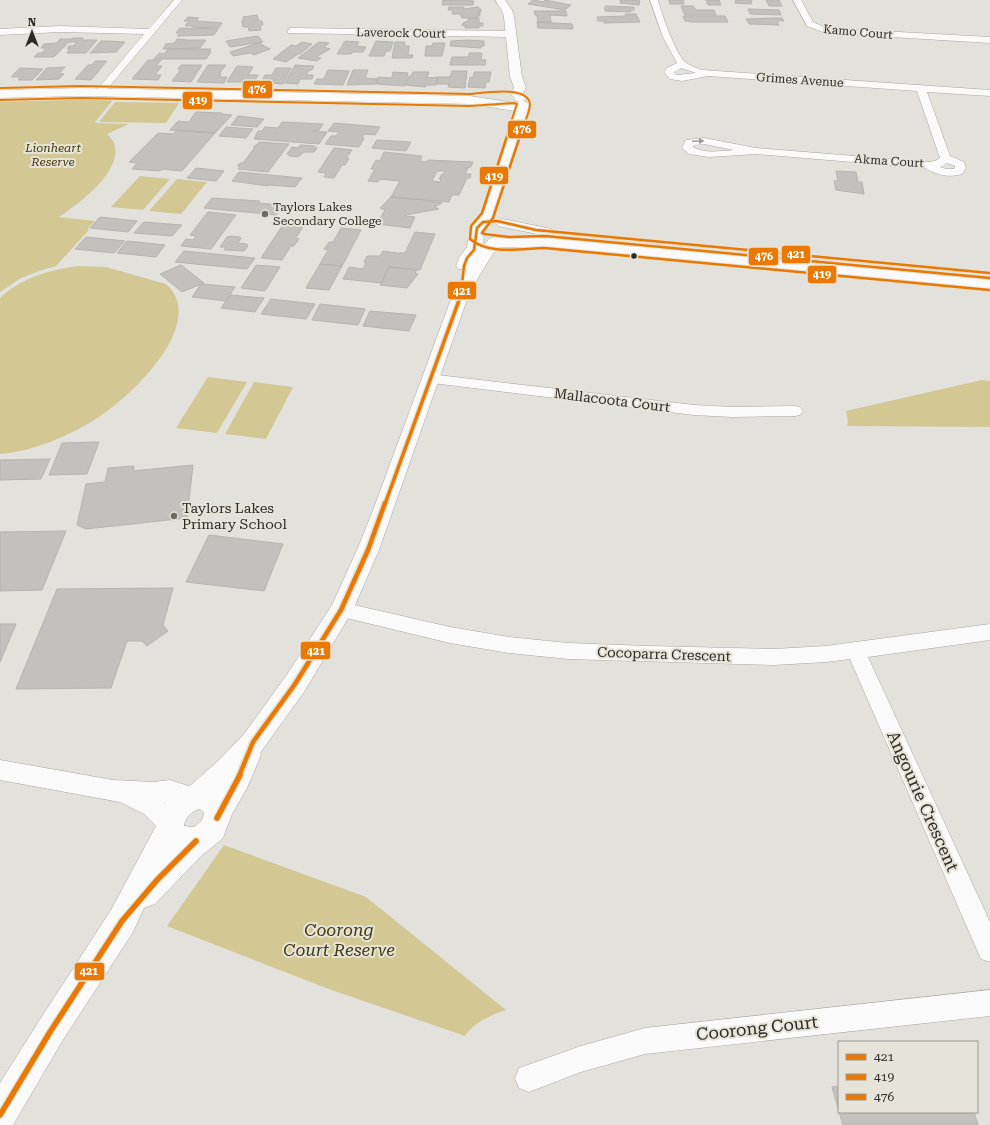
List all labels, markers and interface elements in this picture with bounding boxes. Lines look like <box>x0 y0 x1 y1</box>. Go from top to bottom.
north arrow <box>12 12 52 52</box>
text: N <box>28 16 37 29</box>
street label: Kamo Court <box>823 22 894 42</box>
street label: Laverock Court <box>356 25 446 41</box>
street label: Grimes Avenue <box>756 70 845 90</box>
line badge: 476 <box>242 80 273 99</box>
text: 476 <box>248 83 266 96</box>
line badge: 419 <box>182 91 213 110</box>
text: 419 <box>189 94 207 107</box>
line badge: 476 <box>507 120 537 139</box>
text: 476 <box>513 123 531 136</box>
one-way arrow <box>692 138 705 144</box>
park label: Lionheart Reserve <box>24 141 81 169</box>
street label: Akma Court <box>854 152 925 170</box>
line badge: 419 <box>479 166 509 185</box>
text: 419 <box>485 170 503 183</box>
place label: Taylors Lakes Secondary College <box>273 200 382 228</box>
marker: Taylors Lakes Secondary College <box>260 209 270 219</box>
line badge: 421 <box>781 245 811 264</box>
line badge: 476 <box>748 247 779 266</box>
text: 421 <box>787 248 805 261</box>
text: 476 <box>755 250 773 263</box>
unlabelled marker <box>629 251 639 261</box>
line badge: 419 <box>807 265 837 284</box>
text: 419 <box>813 268 831 281</box>
line badge: 421 <box>447 281 477 300</box>
text: 421 <box>453 285 471 298</box>
street label: Mallacoota Court <box>553 385 671 415</box>
place label: Taylors Lakes Primary School <box>182 500 287 532</box>
marker: Taylors Lakes Primary School <box>169 511 179 521</box>
line badge: 421 <box>300 641 331 660</box>
street label: Cocoparra Crescent <box>597 644 731 664</box>
text: 421 <box>307 645 325 658</box>
street label: Angourie Crescent <box>883 728 963 874</box>
park label: Coorong Court Reserve <box>283 920 395 960</box>
line badge: 421 <box>74 962 105 981</box>
text: 421 <box>80 965 98 978</box>
street label: Coorong Court <box>695 1012 819 1044</box>
legend <box>838 1041 978 1113</box>
text: 421 <box>874 1050 894 1064</box>
text: 419 <box>874 1070 894 1084</box>
text: 476 <box>874 1090 894 1104</box>

